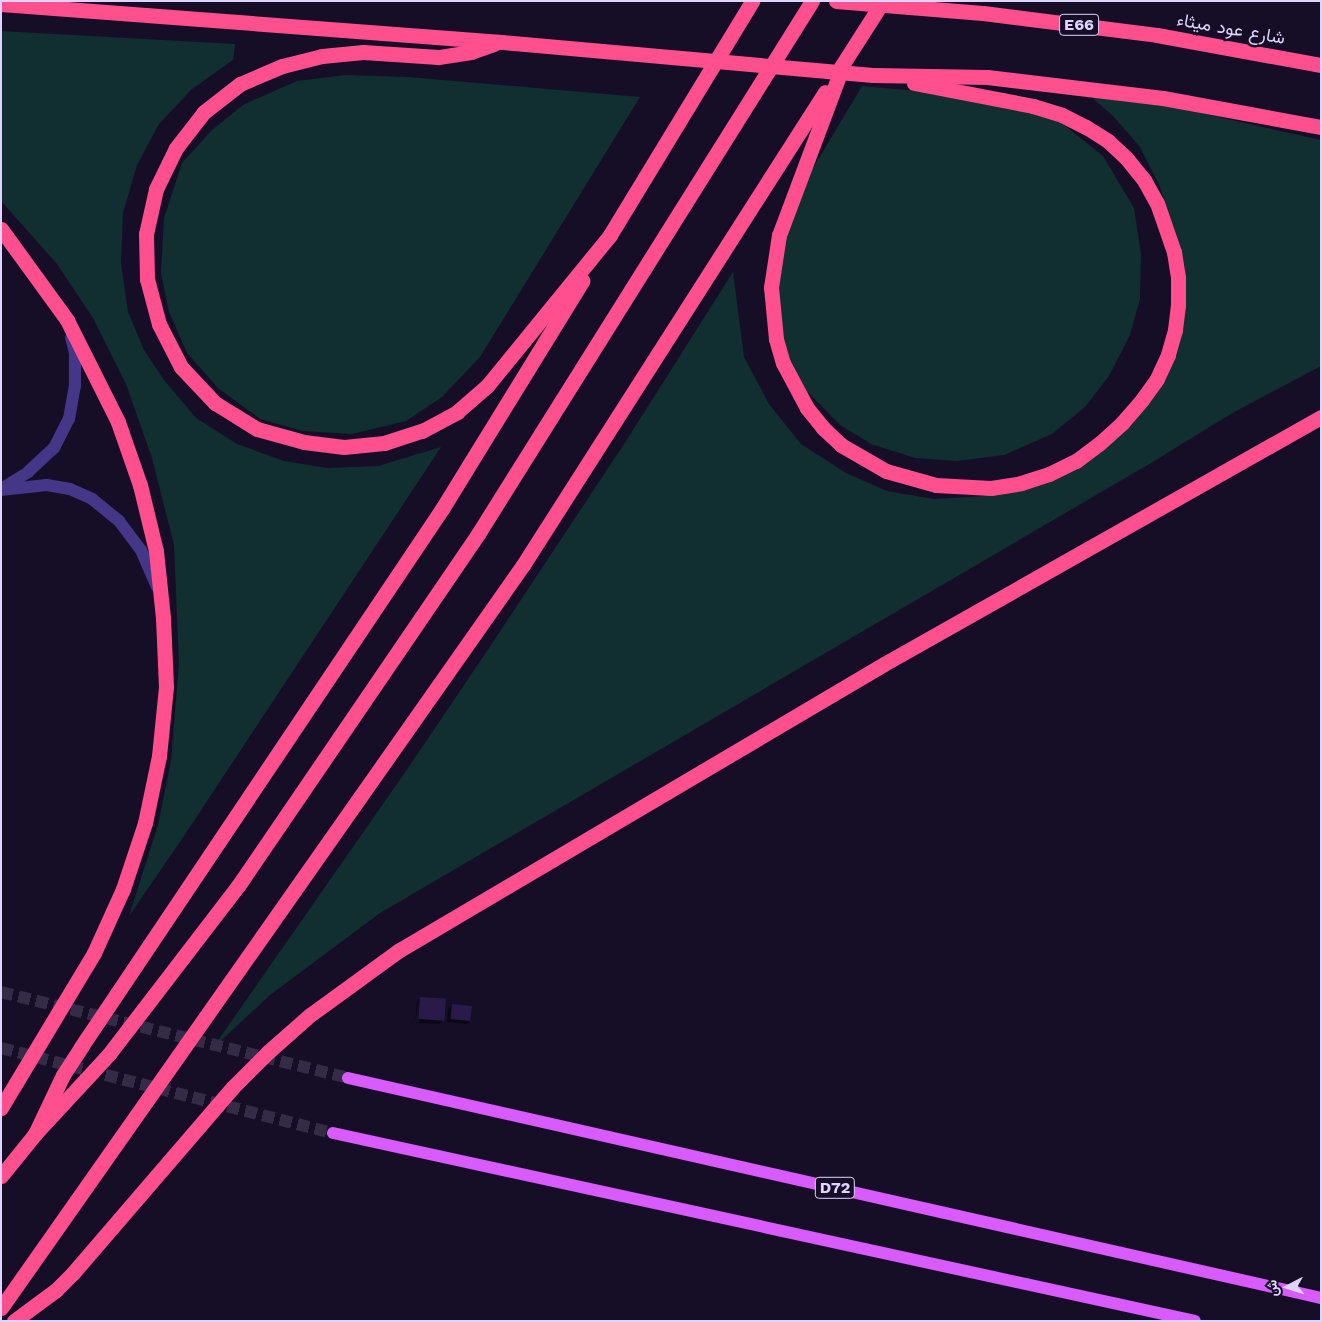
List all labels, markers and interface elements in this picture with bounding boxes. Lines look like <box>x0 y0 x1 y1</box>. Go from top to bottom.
street label: شارع عود ميثاء <box>1175 9 1287 49</box>
road number: E66 <box>1059 12 1099 38</box>
road number: D72 <box>814 1174 856 1202</box>
north arrow <box>1262 1262 1312 1312</box>
text: ش <box>1263 1279 1281 1297</box>

